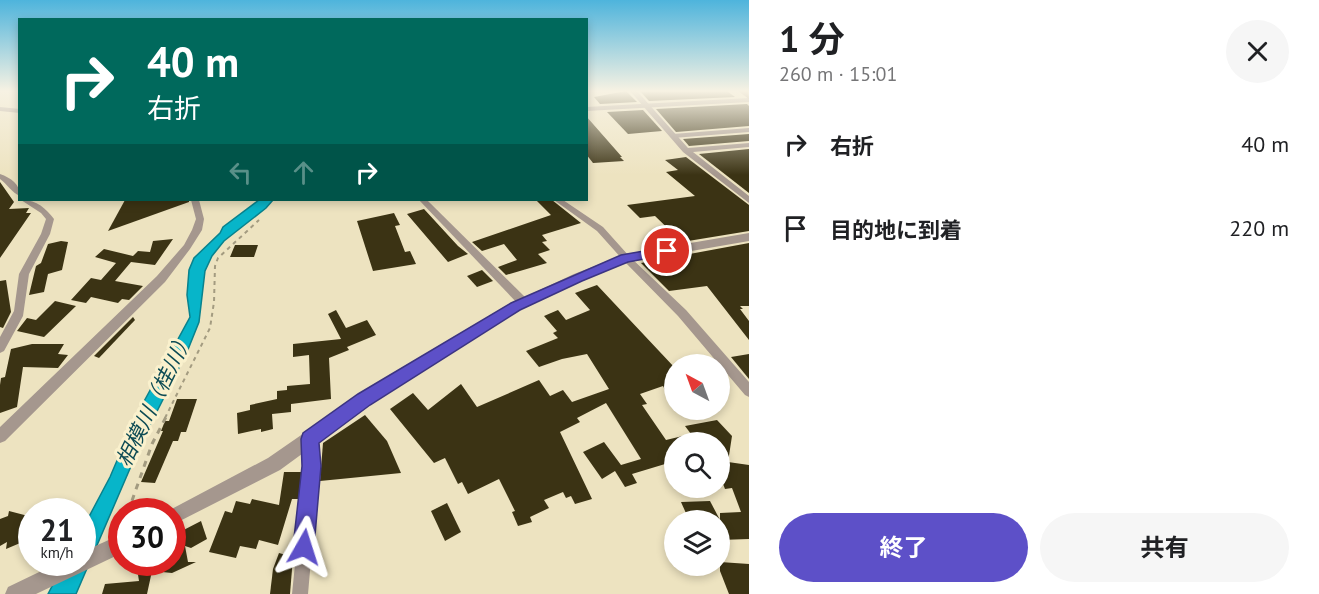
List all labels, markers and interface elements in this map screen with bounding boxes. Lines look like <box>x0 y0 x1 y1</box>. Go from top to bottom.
text: 1 分 <box>779 15 845 62</box>
button: close <box>1226 20 1289 83</box>
text: 40 m <box>147 34 239 89</box>
icon: right <box>48 42 126 120</box>
text: 260 m · 15:01 <box>779 61 897 87</box>
text: 右折 <box>147 91 201 125</box>
icon: right <box>779 128 812 161</box>
text: 40 m <box>1241 130 1289 158</box>
text: 右折 <box>830 132 874 160</box>
icon: left <box>224 156 257 189</box>
icon: ahead <box>287 156 320 189</box>
icon: right <box>350 156 383 189</box>
icon: arrive <box>779 212 812 245</box>
text: 220 m <box>1229 214 1289 242</box>
text: 目的地に到着 <box>830 216 962 244</box>
pin <box>641 225 692 276</box>
icon: arrive <box>650 234 683 267</box>
water label: 相模川（桂川） <box>110 327 199 471</box>
north arrow <box>664 354 730 420</box>
map controls <box>664 354 730 576</box>
button: search <box>664 432 730 498</box>
speed limit sign: 30 <box>108 498 186 576</box>
text: 21 <box>40 510 74 549</box>
button: layers <box>664 510 730 576</box>
button: 終了 <box>779 513 1028 582</box>
button: 共有 <box>1040 513 1289 582</box>
position arrow <box>272 515 336 579</box>
text: km/h <box>41 543 73 562</box>

